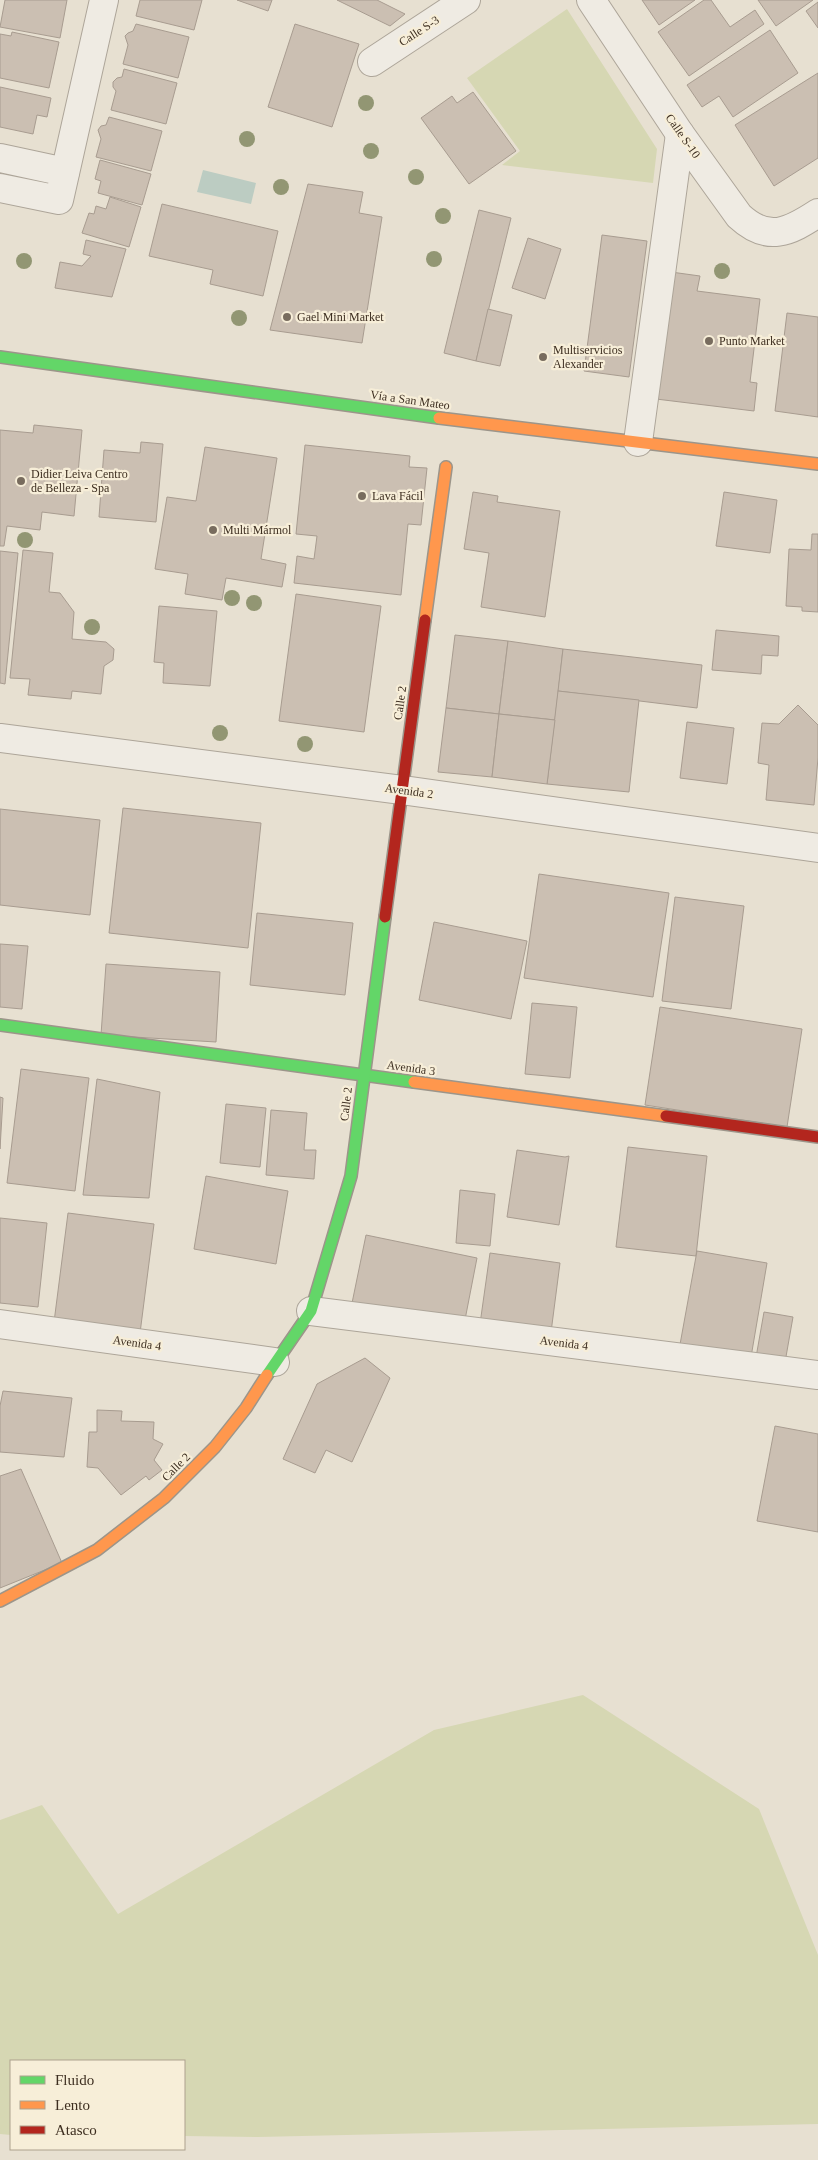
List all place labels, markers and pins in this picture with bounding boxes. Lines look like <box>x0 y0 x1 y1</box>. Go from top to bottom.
place label: Gael Mini Market <box>297 310 384 324</box>
marker: Gael Mini Market <box>281 311 293 323</box>
place label: Punto Market <box>719 334 785 348</box>
marker: Punto Market <box>703 335 715 347</box>
place label: Multiservicios Alexander <box>553 343 623 371</box>
marker: Multiservicios Alexander <box>537 351 549 363</box>
place label: Didier Leiva Centro de Belleza - Spa <box>31 467 128 495</box>
marker: Didier Leiva Centro de Belleza - Spa <box>15 475 27 487</box>
place label: Lava Fácil <box>372 489 424 503</box>
marker: Lava Fácil <box>356 490 368 502</box>
place label: Multi Mármol <box>223 523 292 537</box>
marker: Multi Mármol <box>207 524 219 536</box>

